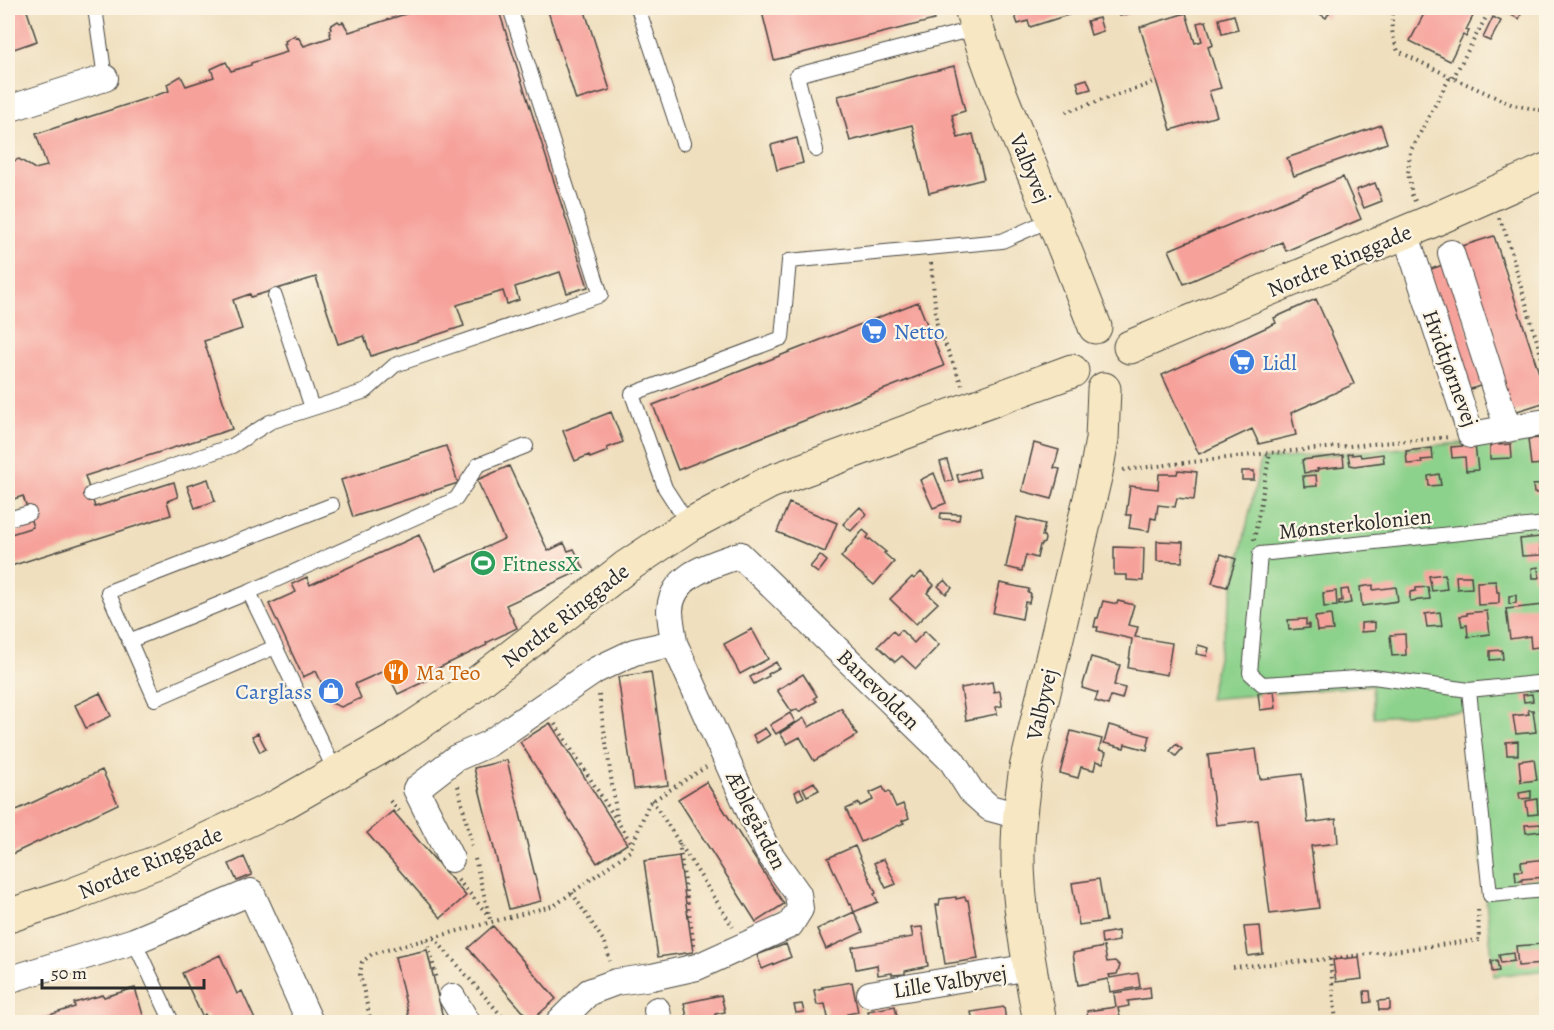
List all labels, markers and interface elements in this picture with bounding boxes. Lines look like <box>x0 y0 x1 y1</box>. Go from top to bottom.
street label: Valbyvej <box>1002 128 1058 208</box>
street label: Nordre Ringgade <box>1263 217 1416 305</box>
street label: Hvidtjørnevej <box>1415 306 1485 431</box>
supermarket icon: Netto <box>859 316 889 346</box>
place label: Netto <box>894 317 945 347</box>
supermarket icon: Lidl <box>1227 347 1257 377</box>
place label: Lidl <box>1262 348 1297 378</box>
street label: Mønsterkolonien <box>1277 501 1433 547</box>
sports icon: FitnessX <box>468 548 498 578</box>
place label: FitnessX <box>502 549 580 579</box>
street label: Nordre Ringgade <box>496 557 636 675</box>
street label: Banevolden <box>830 643 926 737</box>
restaurant icon: Ma Teo <box>381 657 411 687</box>
place label: Ma Teo <box>416 658 481 688</box>
street label: Valbyvej <box>1019 665 1065 744</box>
shop icon: Carglass <box>316 676 346 706</box>
place label: Carglass <box>235 677 312 707</box>
street label: Æblegården <box>718 765 794 875</box>
street label: Nordre Ringgade <box>74 819 227 907</box>
scale bar <box>42 952 204 990</box>
street label: Lille Valbyvej <box>891 958 1009 1006</box>
text: 50 m <box>51 961 87 985</box>

